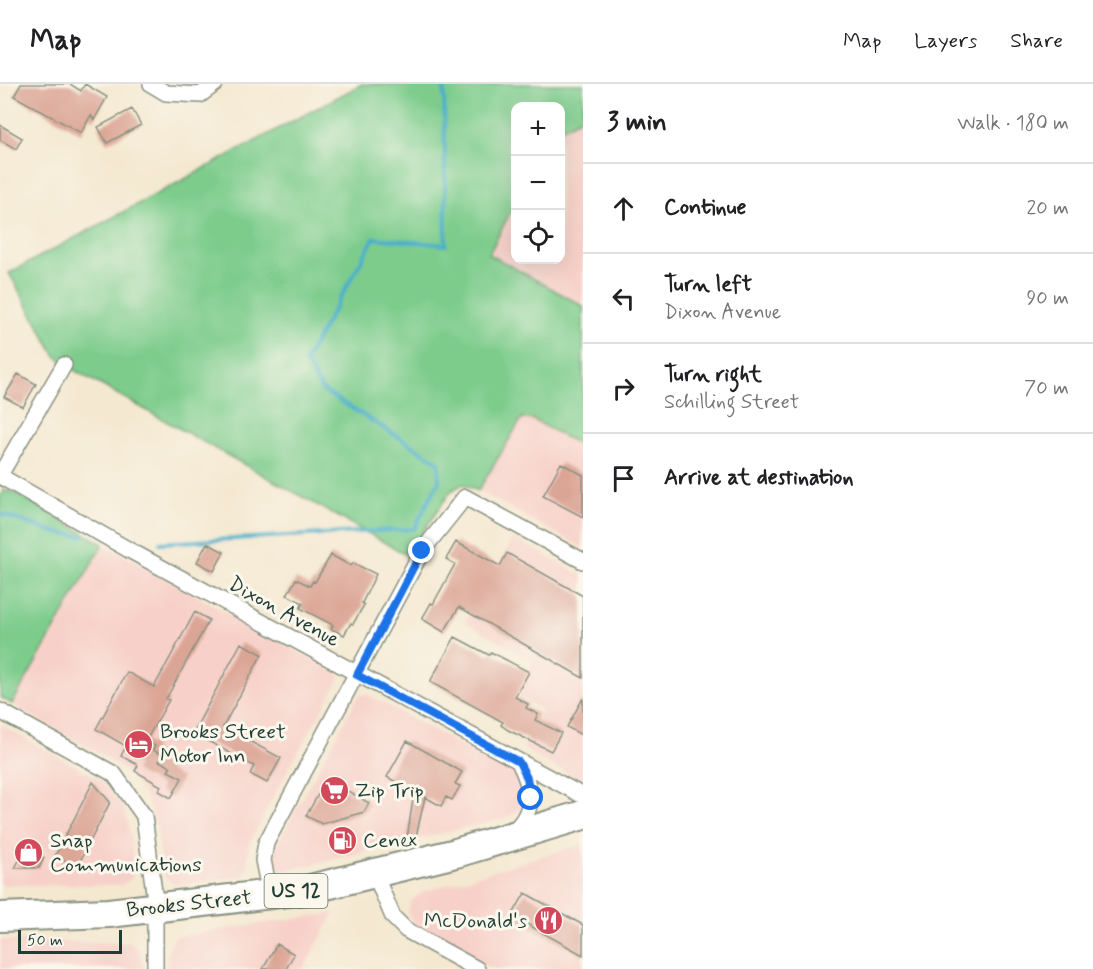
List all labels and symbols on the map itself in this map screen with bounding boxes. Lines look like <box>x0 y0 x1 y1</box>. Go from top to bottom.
route end <box>408 537 434 563</box>
street label: Dixon Avenue <box>223 570 345 654</box>
place label: Brooks Street Motor Inn <box>160 718 286 770</box>
hotel icon: Brooks Street Motor Inn <box>123 728 155 760</box>
supermarket icon: Zip Trip <box>318 775 350 807</box>
place label: Zip Trip <box>355 777 424 805</box>
route start <box>517 784 543 810</box>
fuel station icon: Cenex <box>326 825 358 857</box>
place label: Snap Communications <box>50 827 202 879</box>
place label: Cenex <box>363 827 417 855</box>
shop icon: Snap Communications <box>13 837 45 869</box>
road number: US 12 <box>264 874 328 908</box>
street label: Brooks Street <box>125 883 253 925</box>
restaurant icon: McDonald's <box>532 905 564 937</box>
place label: McDonald's <box>424 907 527 935</box>
scale bar <box>18 927 122 954</box>

